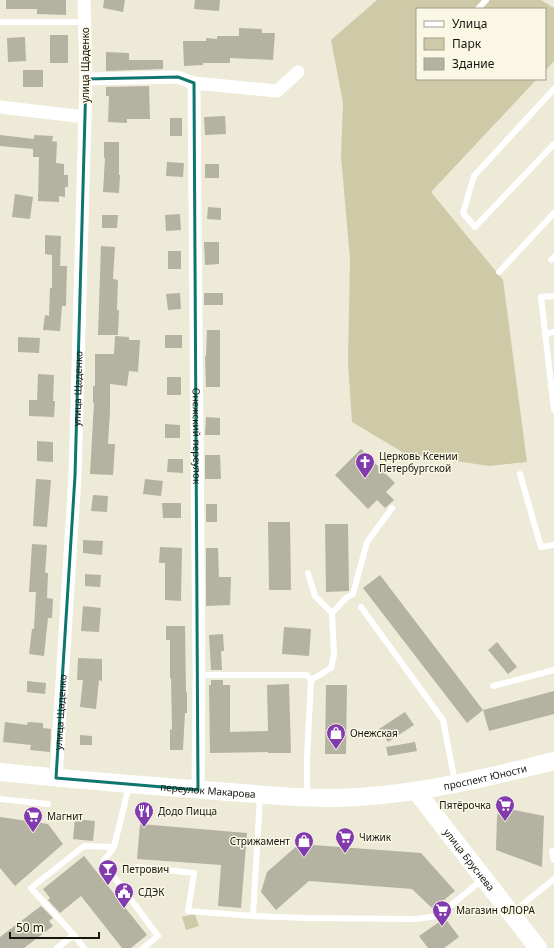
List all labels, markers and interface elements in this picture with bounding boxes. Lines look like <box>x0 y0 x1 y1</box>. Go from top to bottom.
legend <box>416 8 546 80</box>
text: Улица <box>452 15 487 32</box>
street label: улица Щаденко <box>78 27 92 103</box>
text: Парк <box>452 35 482 52</box>
text: Здание <box>452 55 495 72</box>
street label: улица Щаденко <box>69 351 85 427</box>
street label: Онежский переулок <box>190 388 204 485</box>
place label: Церковь Ксении Петербургской <box>379 449 458 475</box>
church icon: Церковь Ксении Петербургской <box>354 451 376 479</box>
street label: улица Щаденко <box>51 674 70 750</box>
shop icon: Онежская <box>325 722 347 750</box>
place label: Онежская <box>350 726 398 740</box>
street label: проспект Юности <box>442 761 528 793</box>
street label: переулок Макарова <box>160 780 256 801</box>
supermarket icon: Пятёрочка <box>494 794 516 822</box>
place label: Пятёрочка <box>439 798 491 812</box>
restaurant icon: Додо Пицца <box>133 800 155 828</box>
place label: Додо Пицца <box>158 804 217 818</box>
supermarket icon: Магнит <box>22 805 44 833</box>
place label: Магнит <box>47 809 83 823</box>
supermarket icon: Чижик <box>334 826 356 854</box>
street label: улица Бруснева <box>441 826 498 894</box>
shop icon: Стрижамент <box>293 830 315 858</box>
place label: Чижик <box>359 830 392 844</box>
place label: Стрижамент <box>230 834 290 848</box>
bar icon: Петрович <box>97 858 119 886</box>
place label: Петрович <box>122 862 169 876</box>
public building icon: СДЭК <box>113 881 135 909</box>
place label: СДЭК <box>138 885 165 899</box>
supermarket icon: Магазин ФЛОРА <box>431 899 453 927</box>
place label: Магазин ФЛОРА <box>456 903 535 917</box>
scale bar <box>10 914 99 940</box>
text: 50 m <box>16 919 44 936</box>

